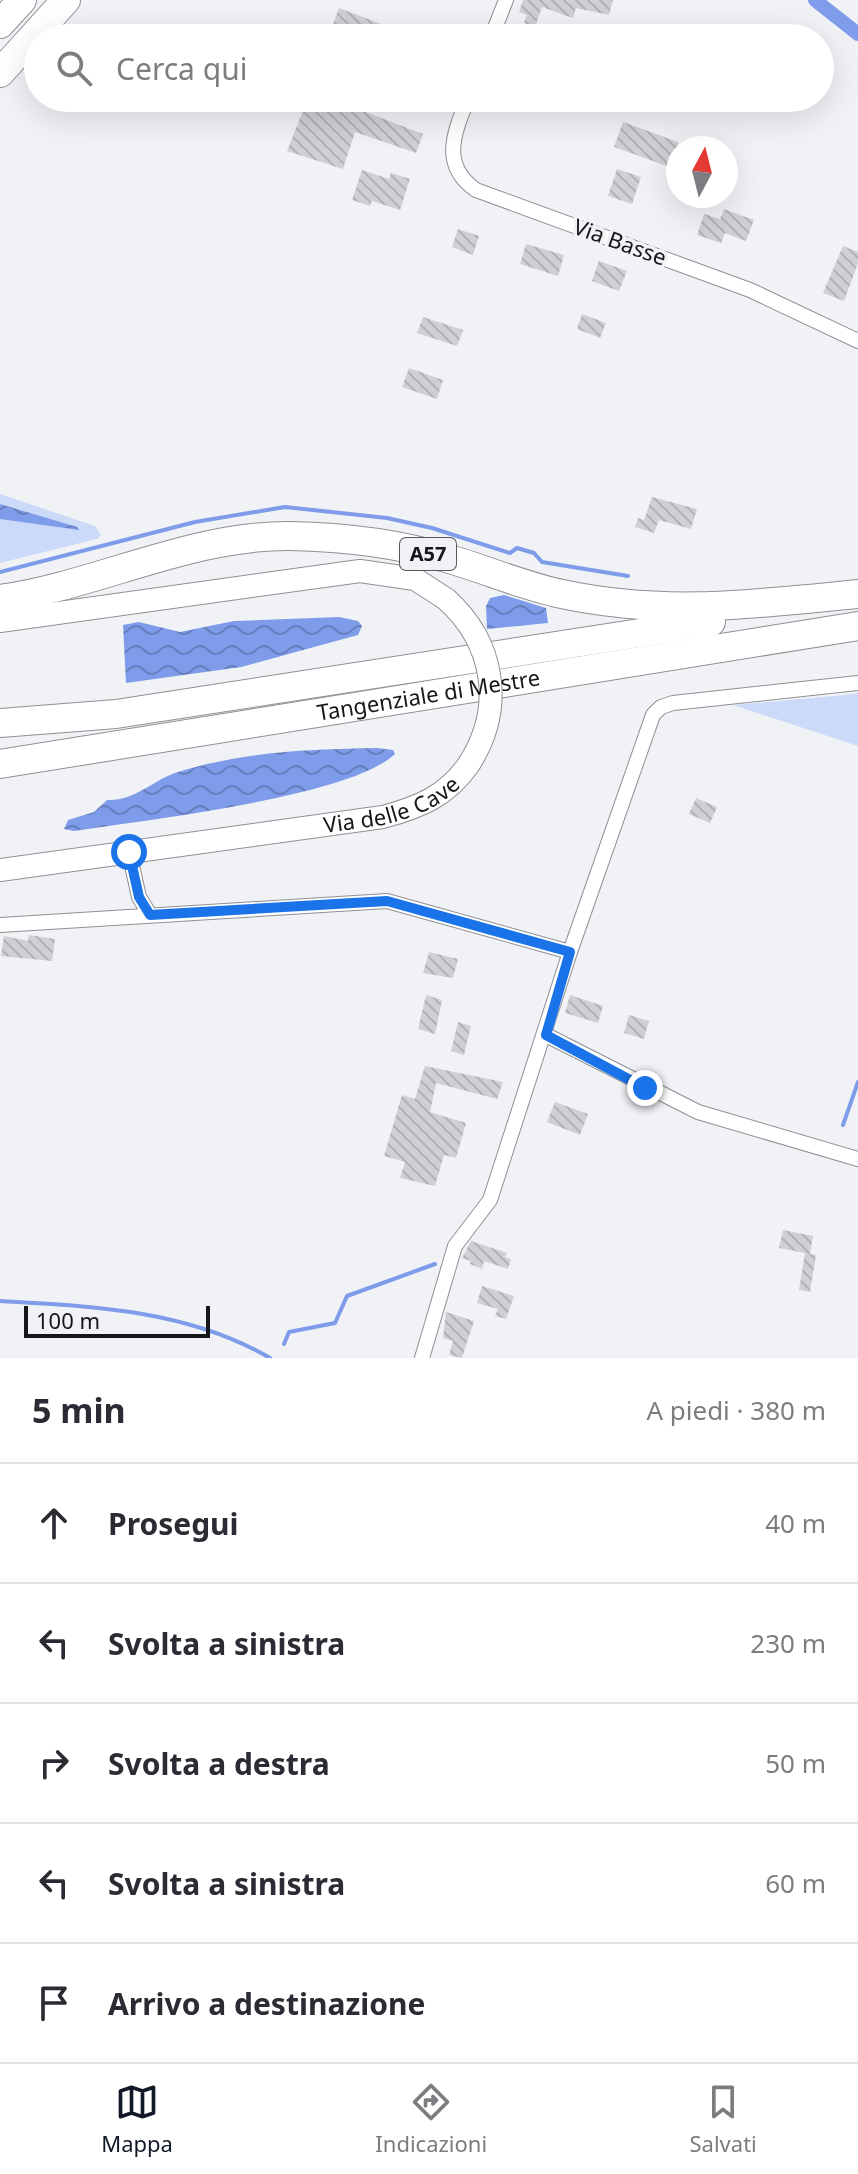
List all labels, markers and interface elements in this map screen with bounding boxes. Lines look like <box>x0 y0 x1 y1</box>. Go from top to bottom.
search box <box>24 24 834 112</box>
icon: search <box>52 46 96 90</box>
text: Cerca qui <box>116 48 247 89</box>
north arrow <box>666 136 738 208</box>
street label: Via Basse <box>570 210 671 272</box>
road number: A57 <box>400 538 456 570</box>
street label: Tangenziale di Mestre <box>315 661 542 727</box>
street label: Via delle Cave <box>322 769 465 839</box>
route start <box>111 834 147 870</box>
route end <box>627 1070 663 1106</box>
scale bar <box>24 1302 210 1338</box>
text: 100 m <box>36 1305 100 1335</box>
text: 5 min <box>32 1387 126 1433</box>
text: A piedi · 380 m <box>646 1392 826 1428</box>
icon: ahead <box>32 1501 76 1545</box>
text: Prosegui <box>108 1503 239 1544</box>
text: 40 m <box>765 1505 826 1541</box>
icon: left <box>32 1621 76 1665</box>
text: Svolta a sinistra <box>108 1623 345 1664</box>
text: 230 m <box>750 1625 826 1661</box>
icon: right <box>32 1741 76 1785</box>
text: Svolta a destra <box>108 1743 330 1784</box>
text: 50 m <box>765 1745 826 1781</box>
icon: left <box>32 1861 76 1905</box>
text: Svolta a sinistra <box>108 1863 345 1904</box>
text: 60 m <box>765 1865 826 1901</box>
icon: arrive <box>32 1981 76 2025</box>
text: Arrivo a destinazione <box>108 1983 425 2024</box>
tab: Mappa <box>101 2080 173 2158</box>
tab: Indicazioni <box>375 2080 487 2158</box>
tab: Salvati <box>690 2080 757 2158</box>

